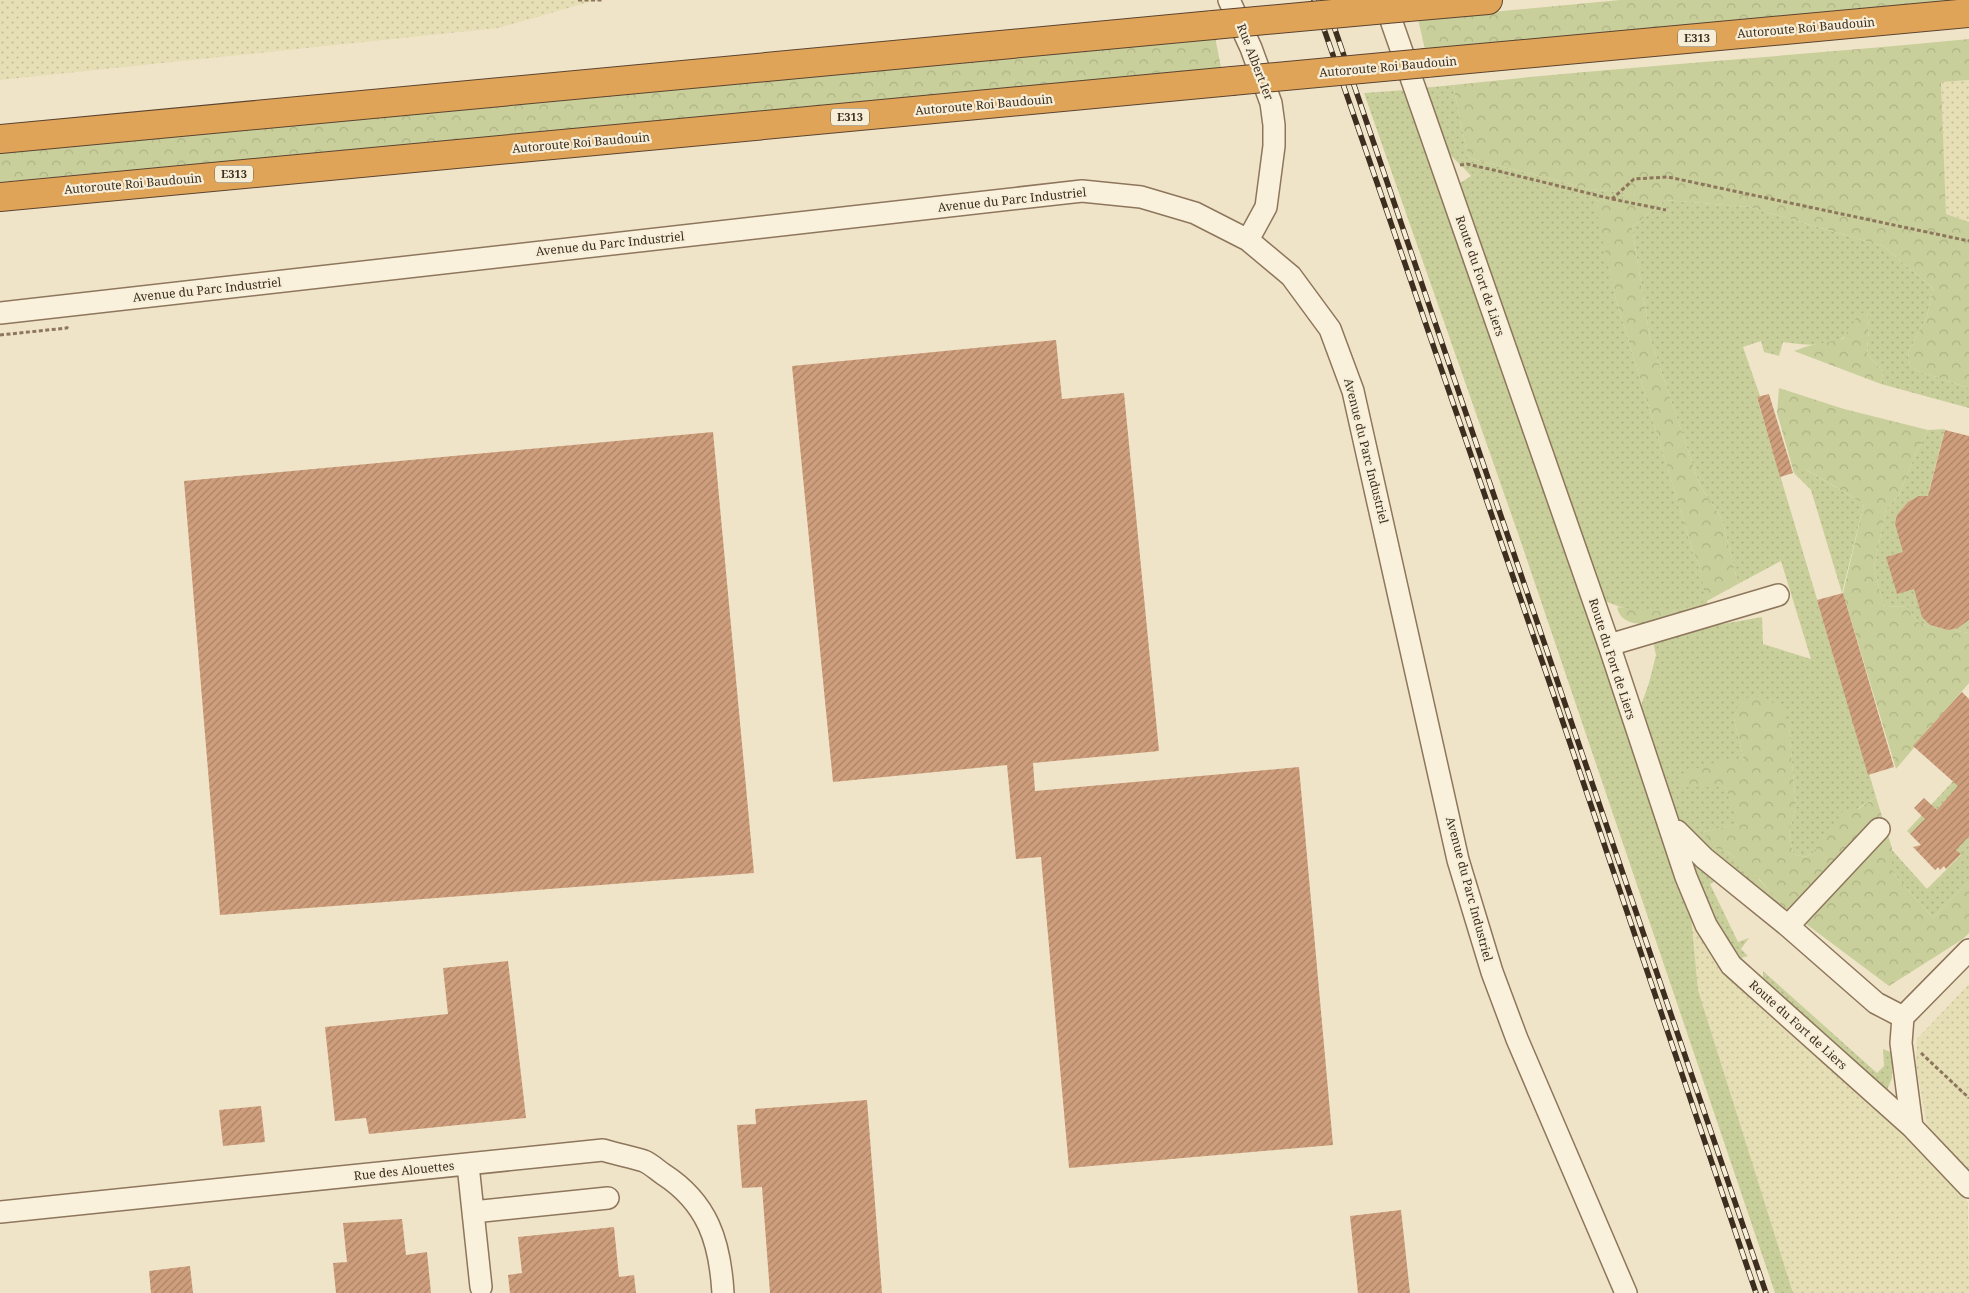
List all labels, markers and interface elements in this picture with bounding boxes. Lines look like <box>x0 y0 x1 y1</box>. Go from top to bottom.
street label: Autoroute Roi Baudouin <box>1736 13 1876 42</box>
street label: Rue Albert Ier <box>1233 21 1278 103</box>
road number: E313 <box>1678 29 1716 46</box>
street label: Autoroute Roi Baudouin <box>1318 52 1458 81</box>
street label: Autoroute Roi Baudouin <box>914 90 1054 119</box>
road number: E313 <box>831 108 869 125</box>
street label: Autoroute Roi Baudouin <box>511 128 651 157</box>
road number: E313 <box>215 165 253 182</box>
street label: Autoroute Roi Baudouin <box>63 169 203 198</box>
street label: Avenue du Parc Industriel <box>937 183 1087 216</box>
street label: Route du Fort de Liers <box>1452 213 1509 338</box>
street label: Avenue du Parc Industriel <box>535 227 685 260</box>
street label: Avenue du Parc Industriel <box>132 273 282 306</box>
street label: Avenue du Parc Industriel <box>1340 376 1393 526</box>
street label: Route du Fort de Liers <box>1585 596 1640 722</box>
street label: Avenue du Parc Industriel <box>1442 815 1497 963</box>
street label: Route du Fort de Liers <box>1746 976 1851 1073</box>
street label: Rue des Alouettes <box>353 1157 455 1184</box>

